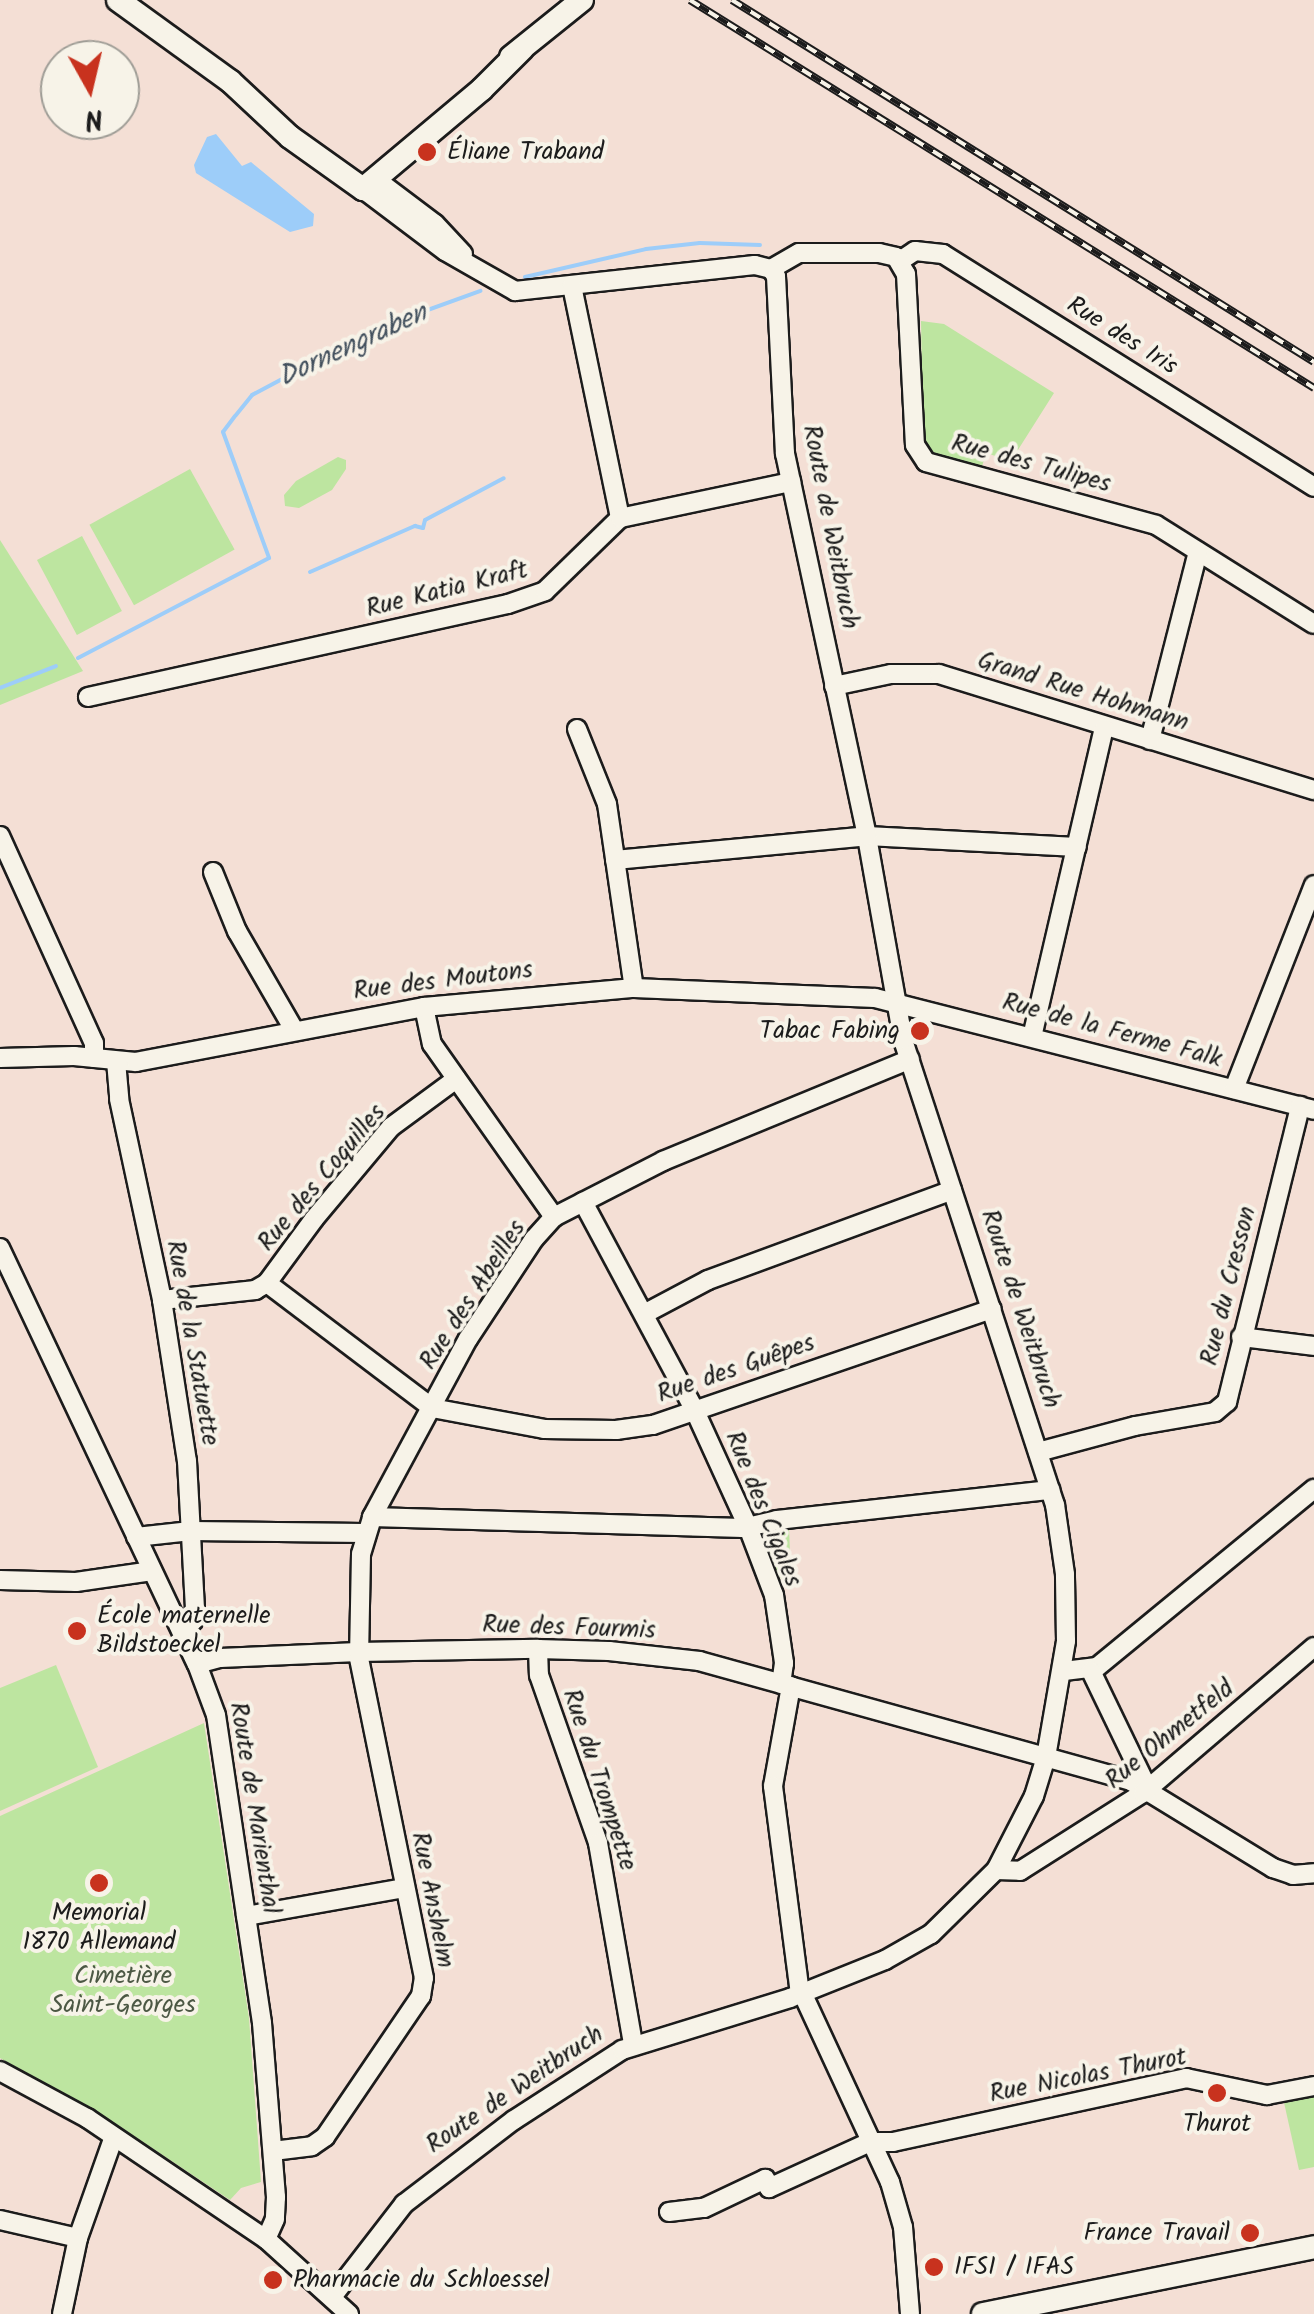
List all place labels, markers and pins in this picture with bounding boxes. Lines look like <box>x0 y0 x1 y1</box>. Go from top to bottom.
place label: Éliane Traband <box>447 137 604 167</box>
marker: Éliane Traband <box>416 141 438 163</box>
place label: Tabac Fabing <box>760 1016 900 1046</box>
marker: Tabac Fabing <box>909 1020 931 1042</box>
place label: École maternelle Bildstoeckel <box>97 1602 270 1661</box>
marker: École maternelle Bildstoeckel <box>66 1620 88 1642</box>
marker: Memorial 1870 Allemand <box>88 1872 110 1894</box>
place label: Memorial 1870 Allemand <box>22 1899 176 1958</box>
marker: Thurot <box>1206 2082 1228 2104</box>
place label: Thurot <box>1183 2109 1251 2139</box>
place label: France Travail <box>1083 2218 1230 2248</box>
marker: France Travail <box>1239 2222 1261 2244</box>
place label: IFSI / IFAS <box>954 2252 1074 2282</box>
marker: IFSI / IFAS <box>923 2256 945 2278</box>
place label: Pharmacie du Schloessel <box>293 2265 550 2295</box>
marker: Pharmacie du Schloessel <box>262 2269 284 2291</box>

